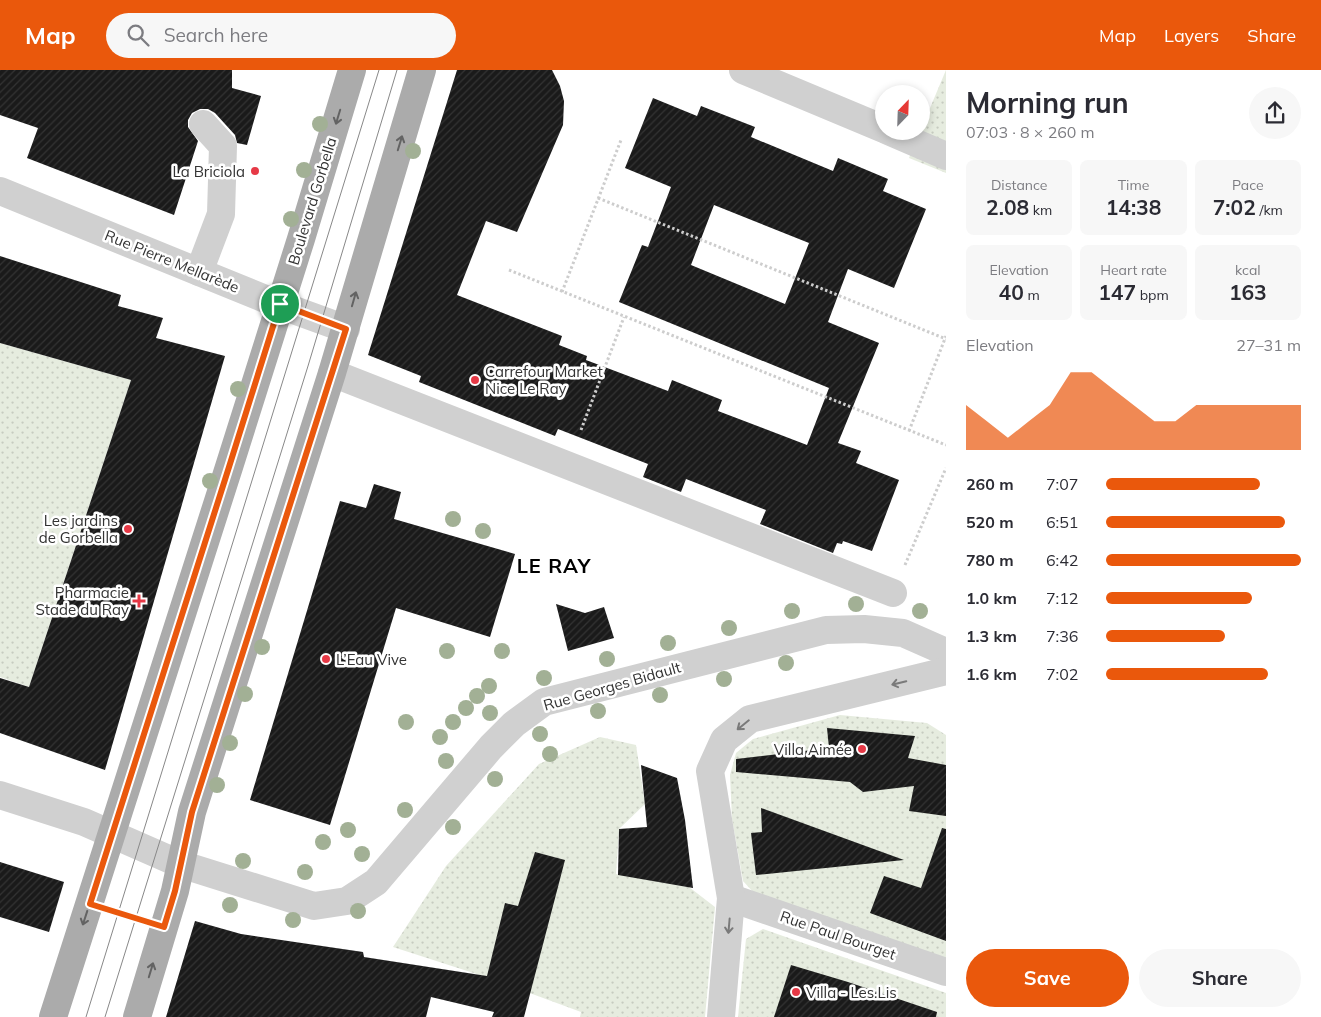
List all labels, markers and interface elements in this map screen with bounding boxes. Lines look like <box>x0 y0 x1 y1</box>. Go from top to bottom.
search box <box>106 13 456 58</box>
text: Map <box>25 20 76 50</box>
icon: search <box>124 21 152 49</box>
text: Search here <box>164 23 268 47</box>
text: Map <box>1099 24 1136 47</box>
text: Layers <box>1164 24 1219 47</box>
text: Share <box>1247 24 1296 47</box>
north arrow <box>875 85 930 140</box>
map controls <box>875 85 930 140</box>
text: Morning run <box>966 85 1129 120</box>
button: share <box>1249 87 1301 139</box>
one-way arrow <box>332 108 342 124</box>
text: 07:03 · 8 × 260 m <box>966 122 1095 142</box>
street label: Boulevard Gorbella <box>284 135 340 267</box>
one-way arrow <box>396 136 406 152</box>
place label: La Briciola <box>173 162 245 181</box>
marker: La Briciola <box>249 165 261 177</box>
text: Distance <box>991 176 1047 194</box>
text: Time <box>1118 176 1149 194</box>
text: Pace <box>1232 176 1264 194</box>
text: 2.08 <box>986 194 1029 220</box>
text: 14:38 <box>1106 194 1161 220</box>
text: 7:02 <box>1213 194 1256 220</box>
text: km <box>1029 201 1052 219</box>
text: /km <box>1256 201 1283 219</box>
street label: Rue Pierre Mellarède <box>102 225 242 297</box>
text: Elevation <box>990 261 1049 279</box>
text: Heart rate <box>1100 261 1167 279</box>
text: kcal <box>1235 261 1261 279</box>
text: 40 <box>999 279 1024 305</box>
text: 147 <box>1098 279 1136 305</box>
text: 163 <box>1229 279 1267 305</box>
pin <box>259 283 301 325</box>
text: m <box>1024 286 1040 304</box>
text: bpm <box>1136 286 1169 304</box>
icon: arrive <box>266 290 294 318</box>
one-way arrow <box>350 292 360 308</box>
text: Elevation <box>966 335 1034 355</box>
text: 27–31 m <box>1236 335 1301 355</box>
place label: Carrefour Market Nice Le Ray <box>485 362 603 398</box>
marker: Carrefour Market Nice Le Ray <box>469 374 481 386</box>
text: 260 m <box>966 474 1014 494</box>
text: 7:07 <box>1046 474 1078 494</box>
place label: Les jardins de Gorbella <box>39 511 118 547</box>
text: 520 m <box>966 512 1014 532</box>
text: 6:51 <box>1046 512 1078 532</box>
marker: Les jardins de Gorbella <box>122 523 134 535</box>
text: 780 m <box>966 550 1014 570</box>
text: 6:42 <box>1046 550 1078 570</box>
district label: LE RAY <box>517 553 592 578</box>
place label: Pharmacie Stade du Ray <box>36 583 129 619</box>
text: 1.0 km <box>966 588 1017 608</box>
text: 7:12 <box>1046 588 1078 608</box>
marker: Pharmacie Stade du Ray <box>133 595 145 607</box>
text: 1.3 km <box>966 626 1017 646</box>
text: 7:36 <box>1046 626 1078 646</box>
place label: L’Eau Vive <box>336 650 407 669</box>
marker: L’Eau Vive <box>320 653 332 665</box>
street label: Rue Georges Bidault <box>541 657 683 715</box>
text: 1.6 km <box>966 664 1017 684</box>
text: 7:02 <box>1046 664 1078 684</box>
one-way arrow <box>891 679 907 688</box>
one-way arrow <box>737 720 750 731</box>
place label: Villa Aimée <box>774 740 852 759</box>
marker: Villa Aimée <box>856 743 868 755</box>
street label: Rue Paul Bourget <box>778 906 898 964</box>
one-way arrow <box>80 910 89 925</box>
one-way arrow <box>724 918 733 934</box>
button: Save <box>966 949 1129 1007</box>
button: Share <box>1139 949 1301 1007</box>
one-way arrow <box>147 963 157 979</box>
place label: Villa - Les.Lis <box>806 983 897 1002</box>
marker: Villa - Les.Lis <box>790 986 802 998</box>

